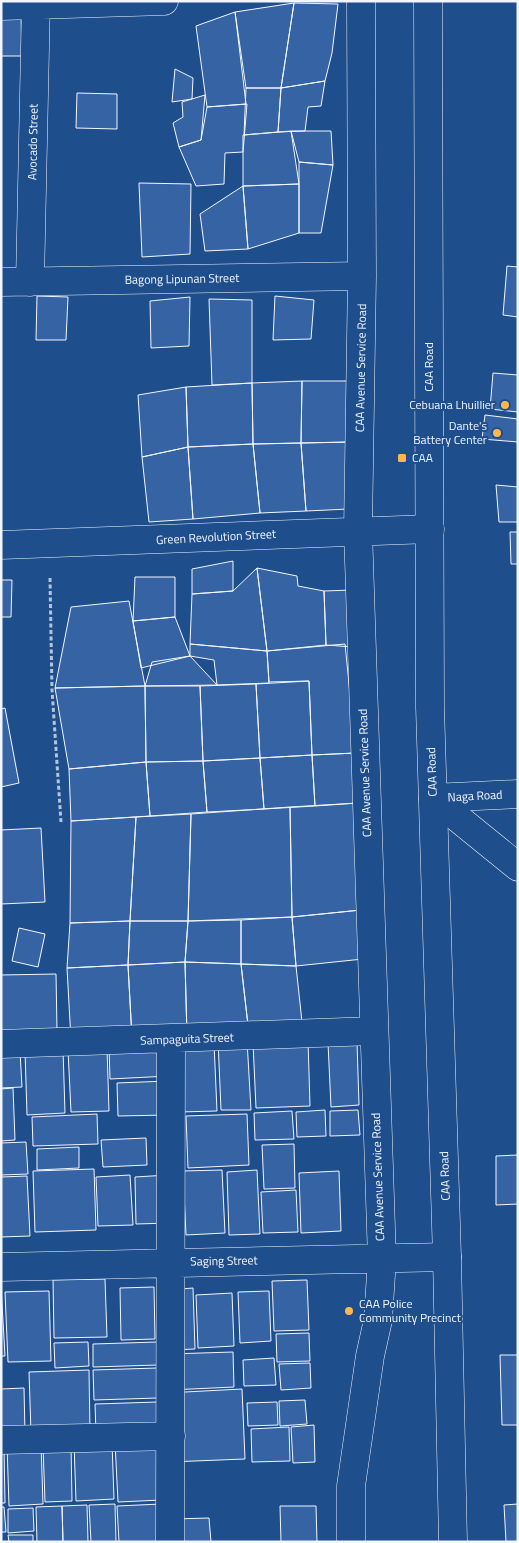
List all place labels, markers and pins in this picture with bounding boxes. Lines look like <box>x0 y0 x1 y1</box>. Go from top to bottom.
place label: Cebuana Lhuillier <box>409 395 495 414</box>
marker: Cebuana Lhuillier <box>499 399 511 411</box>
place label: Dante's Battery Center <box>413 416 487 449</box>
marker: Dante's Battery Center <box>491 427 503 439</box>
place label: CAA <box>412 448 433 467</box>
marker: CAA <box>396 452 408 464</box>
place label: CAA Police Community Precinct <box>359 1294 462 1327</box>
marker: CAA Police Community Precinct <box>343 1305 355 1317</box>

